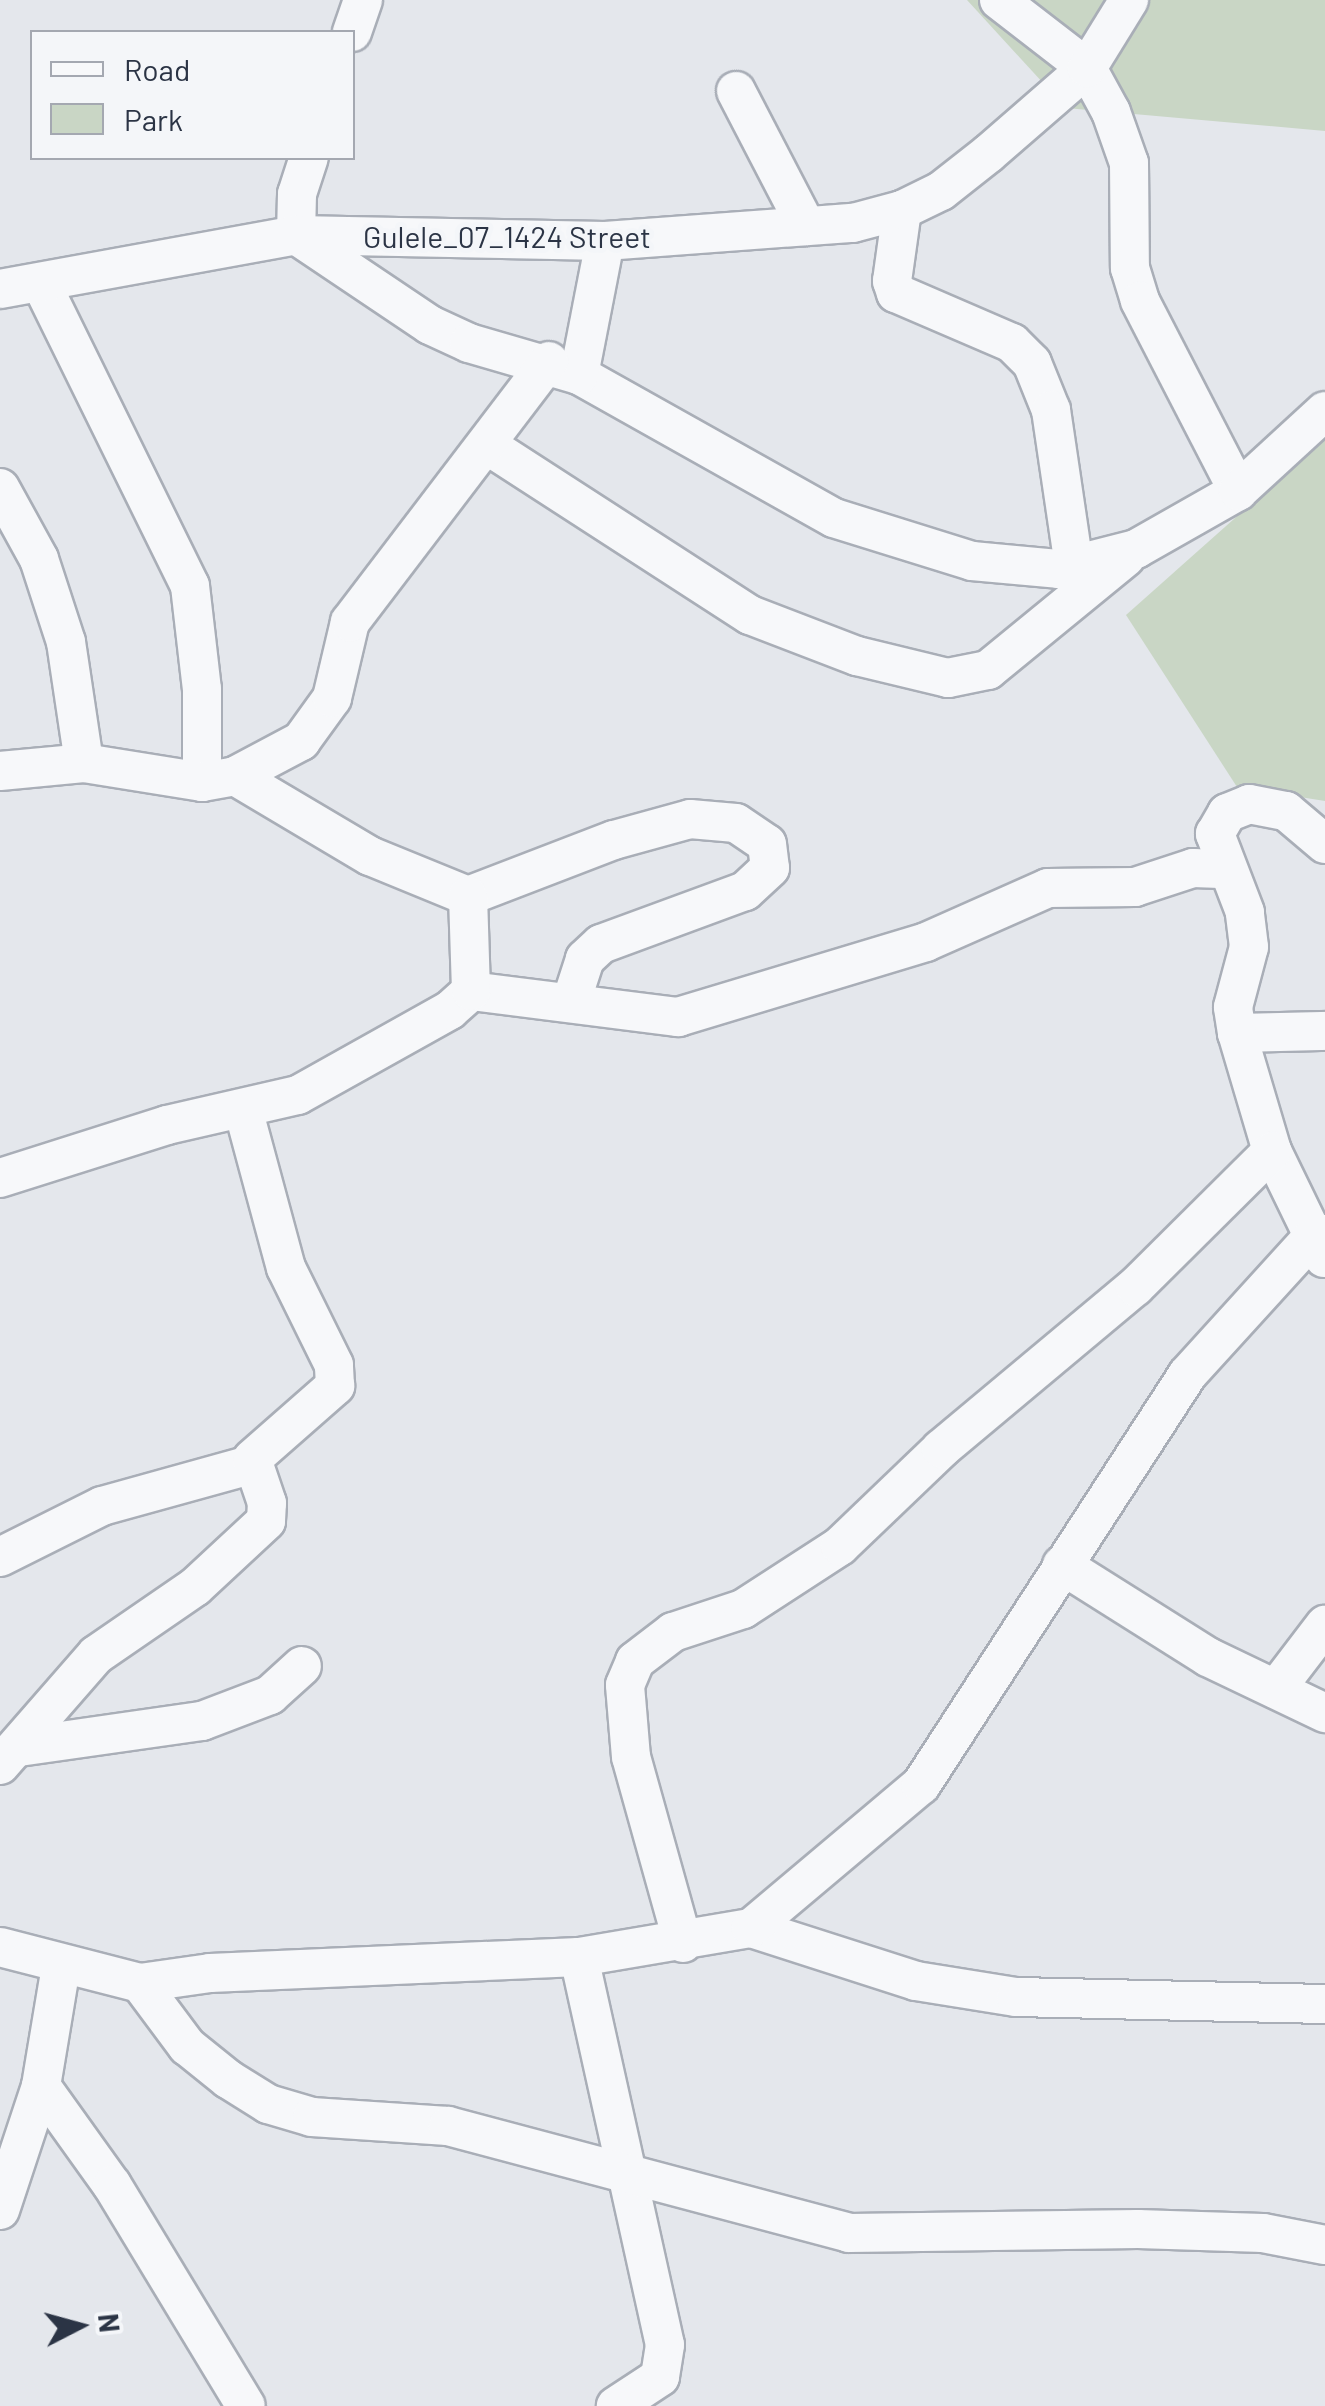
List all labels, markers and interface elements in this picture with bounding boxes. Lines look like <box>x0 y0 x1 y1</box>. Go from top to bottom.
legend <box>30 30 355 160</box>
text: Road <box>124 51 190 87</box>
text: Park <box>124 101 183 137</box>
street label: Gulele_07_1424 Street <box>363 218 651 254</box>
north arrow <box>30 2276 130 2376</box>
text: N <box>92 2312 128 2334</box>

